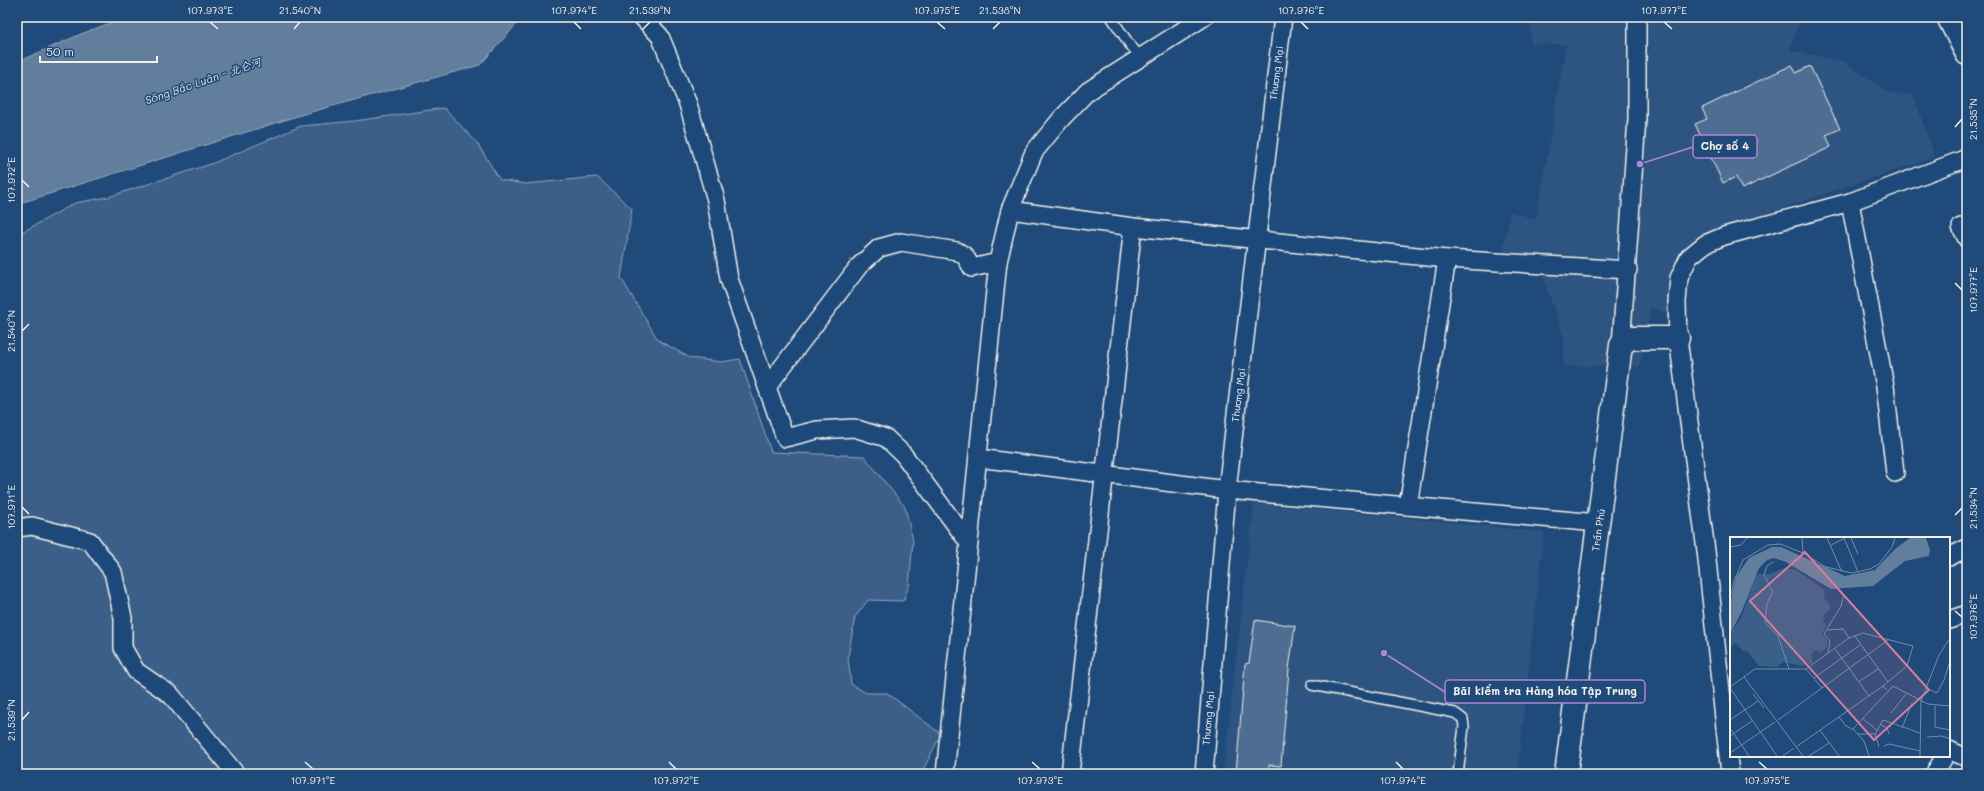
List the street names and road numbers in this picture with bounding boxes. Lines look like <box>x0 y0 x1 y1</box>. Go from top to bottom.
street label: Thương Mại <box>1266 45 1286 101</box>
street label: Thương Mại <box>1228 367 1248 423</box>
street label: Trần Phú <box>1588 508 1608 552</box>
street label: Thương Mại <box>1199 690 1217 746</box>

